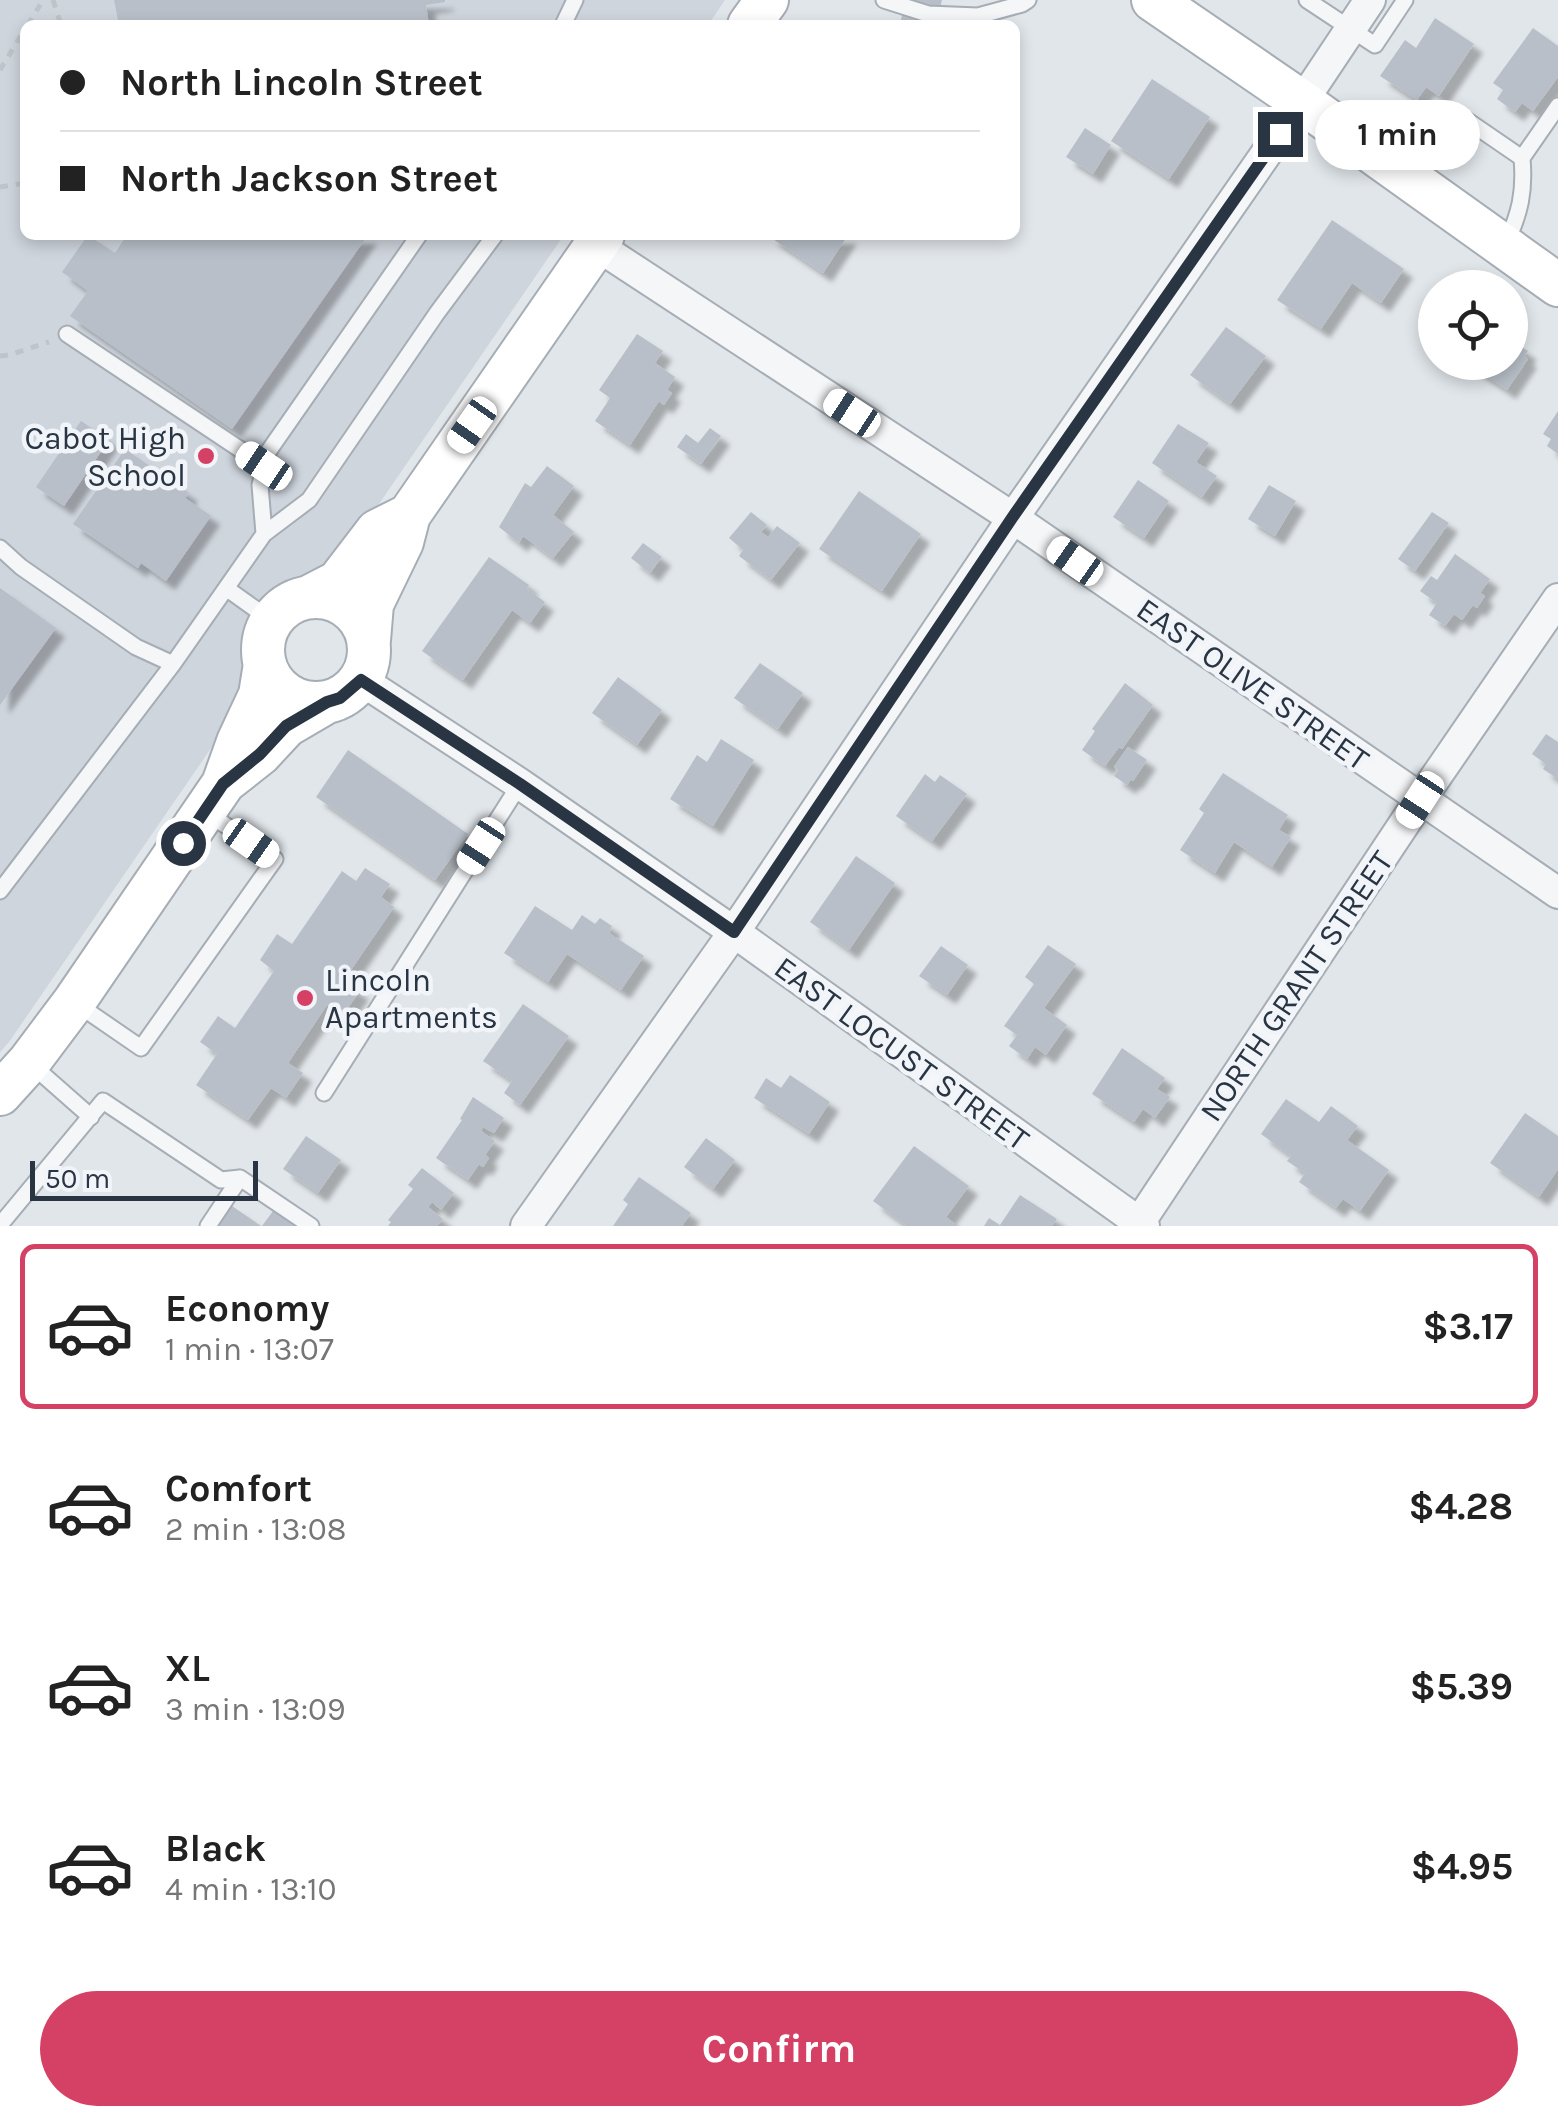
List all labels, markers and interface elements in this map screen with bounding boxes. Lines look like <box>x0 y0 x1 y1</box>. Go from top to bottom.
text: North Lincoln Street <box>120 60 483 105</box>
callout: 1 min <box>1315 99 1480 169</box>
route end <box>1258 112 1303 157</box>
text: 1 min <box>1357 116 1438 153</box>
text: North Jackson Street <box>120 156 498 201</box>
map controls <box>1418 270 1528 380</box>
button: locate <box>1418 270 1528 380</box>
car <box>819 384 885 442</box>
car <box>443 392 501 458</box>
place label: Cabot High School <box>24 420 186 494</box>
car <box>231 437 297 495</box>
marker: Cabot High School <box>195 445 217 467</box>
car <box>1042 532 1108 590</box>
street label: EAST OLIVE STREET <box>1130 591 1376 778</box>
car <box>1391 767 1449 833</box>
car <box>452 813 510 879</box>
car <box>218 814 284 872</box>
route start <box>161 821 206 866</box>
street label: NORTH GRANT STREET <box>1192 844 1401 1129</box>
street label: EAST LOCUST STREET <box>767 949 1036 1158</box>
place label: Lincoln Apartments <box>325 962 498 1036</box>
marker: Lincoln Apartments <box>294 987 316 1009</box>
scale bar <box>30 1156 258 1200</box>
text: 50 m <box>45 1162 110 1195</box>
icon: car <box>45 1282 135 1372</box>
text: Economy <box>165 1286 329 1331</box>
text: $3.17 <box>1423 1304 1513 1349</box>
text: 1 min · 13:07 <box>165 1331 334 1368</box>
icon: car <box>45 1462 135 1552</box>
text: Comfort <box>165 1466 312 1511</box>
text: $4.28 <box>1408 1484 1513 1529</box>
text: 2 min · 13:08 <box>165 1511 346 1548</box>
icon: car <box>45 1642 135 1732</box>
text: XL <box>165 1646 210 1691</box>
text: $5.39 <box>1410 1664 1513 1709</box>
text: 3 min · 13:09 <box>165 1691 346 1728</box>
icon: car <box>45 1822 135 1912</box>
text: Black <box>165 1826 266 1871</box>
text: $4.95 <box>1411 1844 1513 1889</box>
text: 4 min · 13:10 <box>165 1871 337 1908</box>
button: Confirm <box>40 1991 1518 2106</box>

